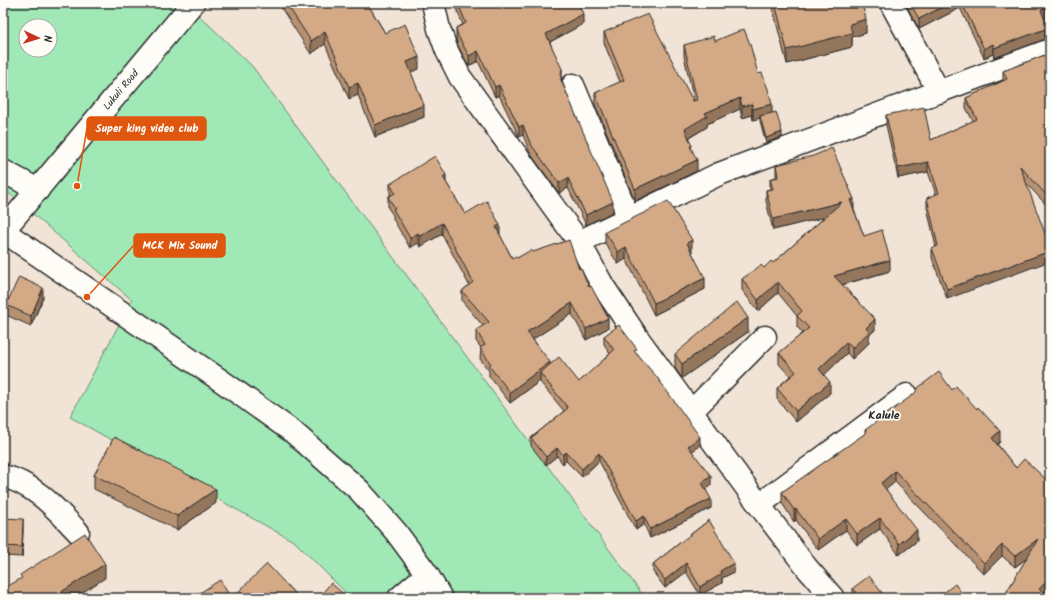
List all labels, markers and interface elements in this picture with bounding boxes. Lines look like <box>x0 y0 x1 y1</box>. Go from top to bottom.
north arrow <box>18 18 58 58</box>
text: N <box>38 35 56 43</box>
street label: Lukuli Road <box>99 65 143 114</box>
callout: Super king video club <box>87 117 206 140</box>
text: Super king video club <box>96 120 198 138</box>
callout: MCK Mix Sound <box>134 234 225 257</box>
text: MCK Mix Sound <box>142 237 219 255</box>
district label: Kalule <box>868 406 900 425</box>

